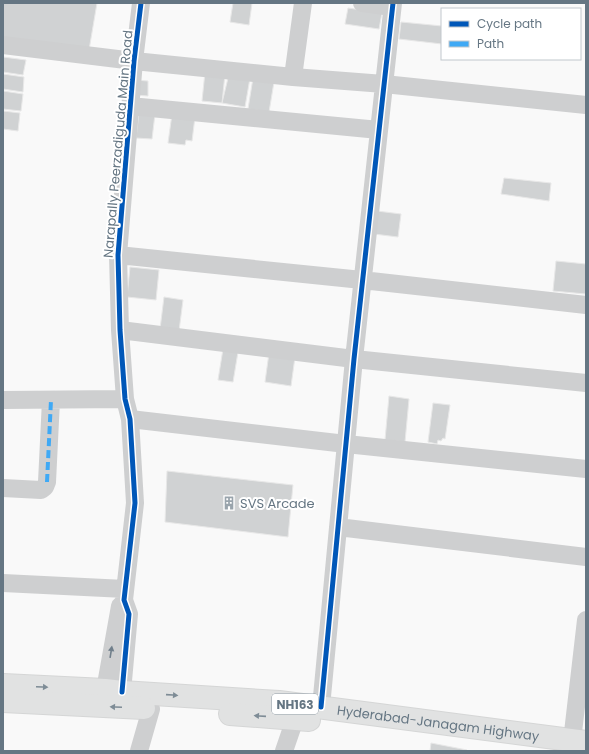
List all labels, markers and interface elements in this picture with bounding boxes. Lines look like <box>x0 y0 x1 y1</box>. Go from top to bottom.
legend <box>441 8 581 60</box>
text: Cycle path <box>477 15 542 32</box>
street label: Narapally Peerzadiguda Main Road <box>99 29 137 259</box>
text: Path <box>477 35 504 52</box>
place label: SVS Arcade <box>240 494 315 513</box>
building icon: SVS Arcade <box>221 495 237 511</box>
one-way arrow <box>109 645 115 658</box>
one-way arrow <box>36 683 48 690</box>
one-way arrow <box>166 692 178 699</box>
road number: NH163 <box>272 694 318 714</box>
street label: Hyderabad-Janagam Highway <box>336 700 541 745</box>
one-way arrow <box>110 703 122 710</box>
one-way arrow <box>254 713 266 720</box>

